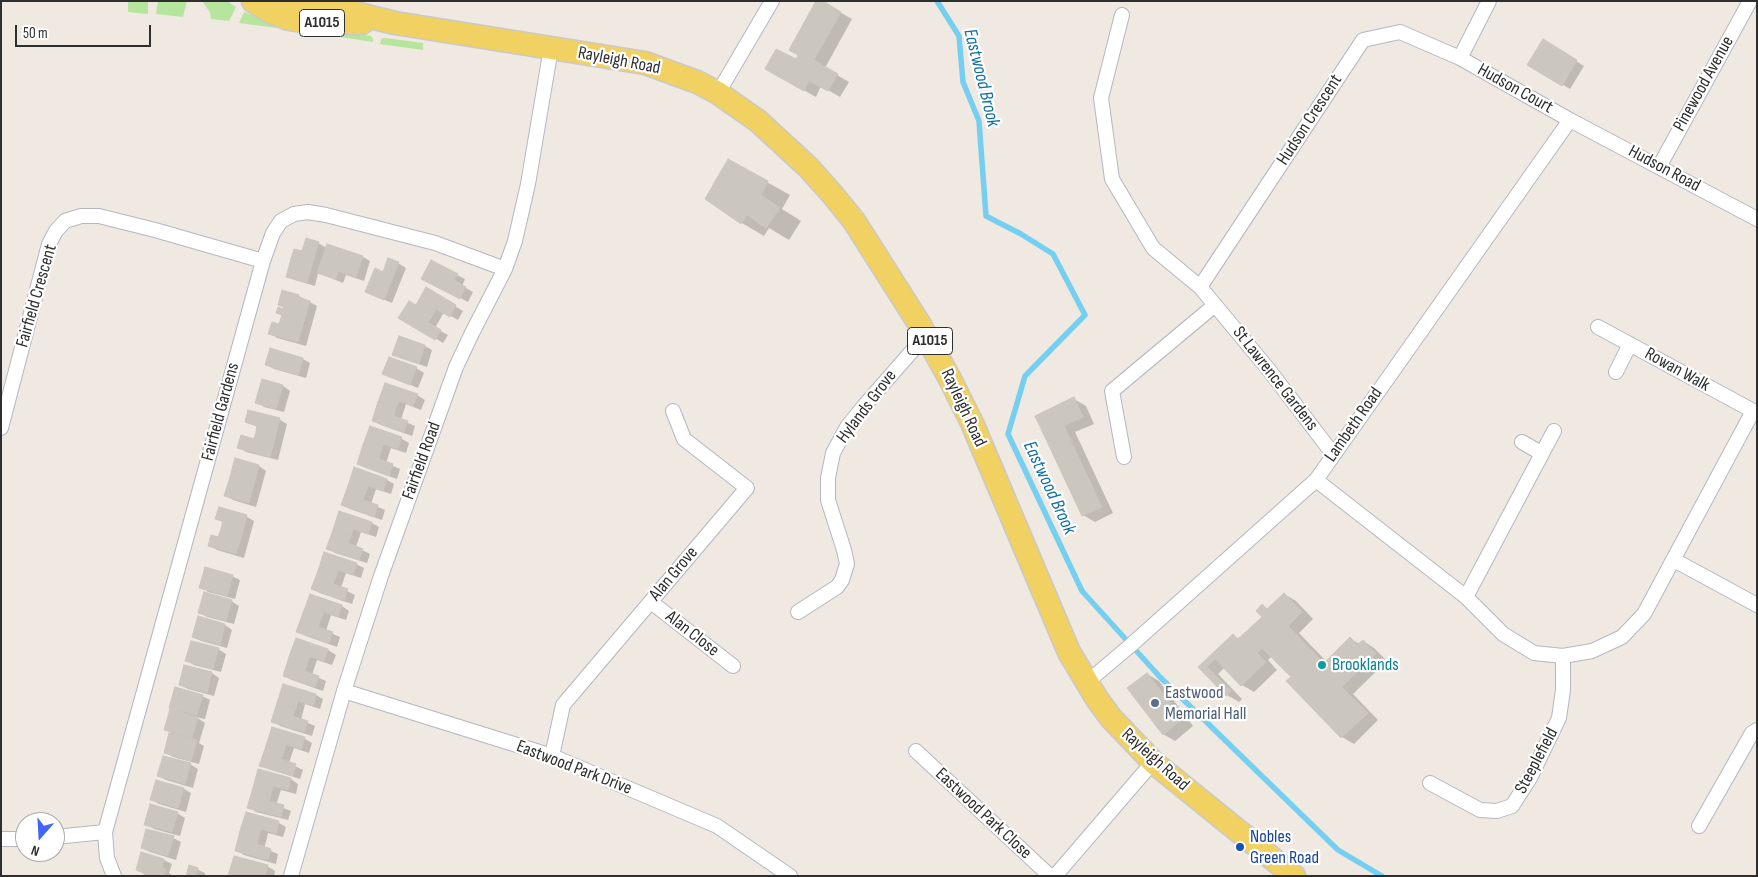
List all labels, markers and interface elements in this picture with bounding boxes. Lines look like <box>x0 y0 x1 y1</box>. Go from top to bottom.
road number: A1015 <box>300 9 344 36</box>
scale bar <box>18 15 154 47</box>
text: 50 m <box>23 24 48 43</box>
water label: Eastwood Brook <box>958 27 1004 129</box>
street label: Pinewood Avenue <box>1669 33 1739 135</box>
street label: Rayleigh Road <box>576 42 662 80</box>
street label: Hudson Court <box>1473 59 1557 119</box>
street label: Hudson Crescent <box>1273 71 1347 169</box>
street label: Hudson Road <box>1624 141 1704 197</box>
street label: Fairfield Crescent <box>12 242 62 350</box>
street label: St Lawrence Gardens <box>1228 323 1322 435</box>
road number: A1015 <box>908 328 952 354</box>
street label: Rowan Walk <box>1641 343 1713 397</box>
street label: Fairfield Gardens <box>198 361 244 463</box>
street label: Hylands Grove <box>832 366 902 448</box>
street label: Rayleigh Road <box>936 366 990 450</box>
street label: Lambeth Road <box>1321 384 1387 466</box>
street label: Fairfield Road <box>398 419 446 503</box>
water label: Eastwood Brook <box>1018 438 1080 538</box>
street label: Alan Grove <box>645 543 703 605</box>
street label: Alan Close <box>661 606 723 662</box>
place label: Brooklands <box>1332 654 1399 676</box>
marker: Brooklands <box>1316 659 1328 671</box>
place label: Eastwood Memorial Hall <box>1165 682 1246 724</box>
marker: Eastwood Memorial Hall <box>1149 697 1161 709</box>
street label: Rayleigh Road <box>1117 724 1193 796</box>
street label: Steeplefield <box>1511 724 1563 798</box>
street label: Eastwood Park Drive <box>513 736 635 800</box>
street label: Eastwood Park Close <box>930 764 1036 864</box>
north arrow <box>15 812 65 862</box>
place label: Nobles Green Road <box>1250 826 1319 869</box>
text: N <box>29 841 42 860</box>
marker: Nobles Green Road <box>1234 841 1246 853</box>

